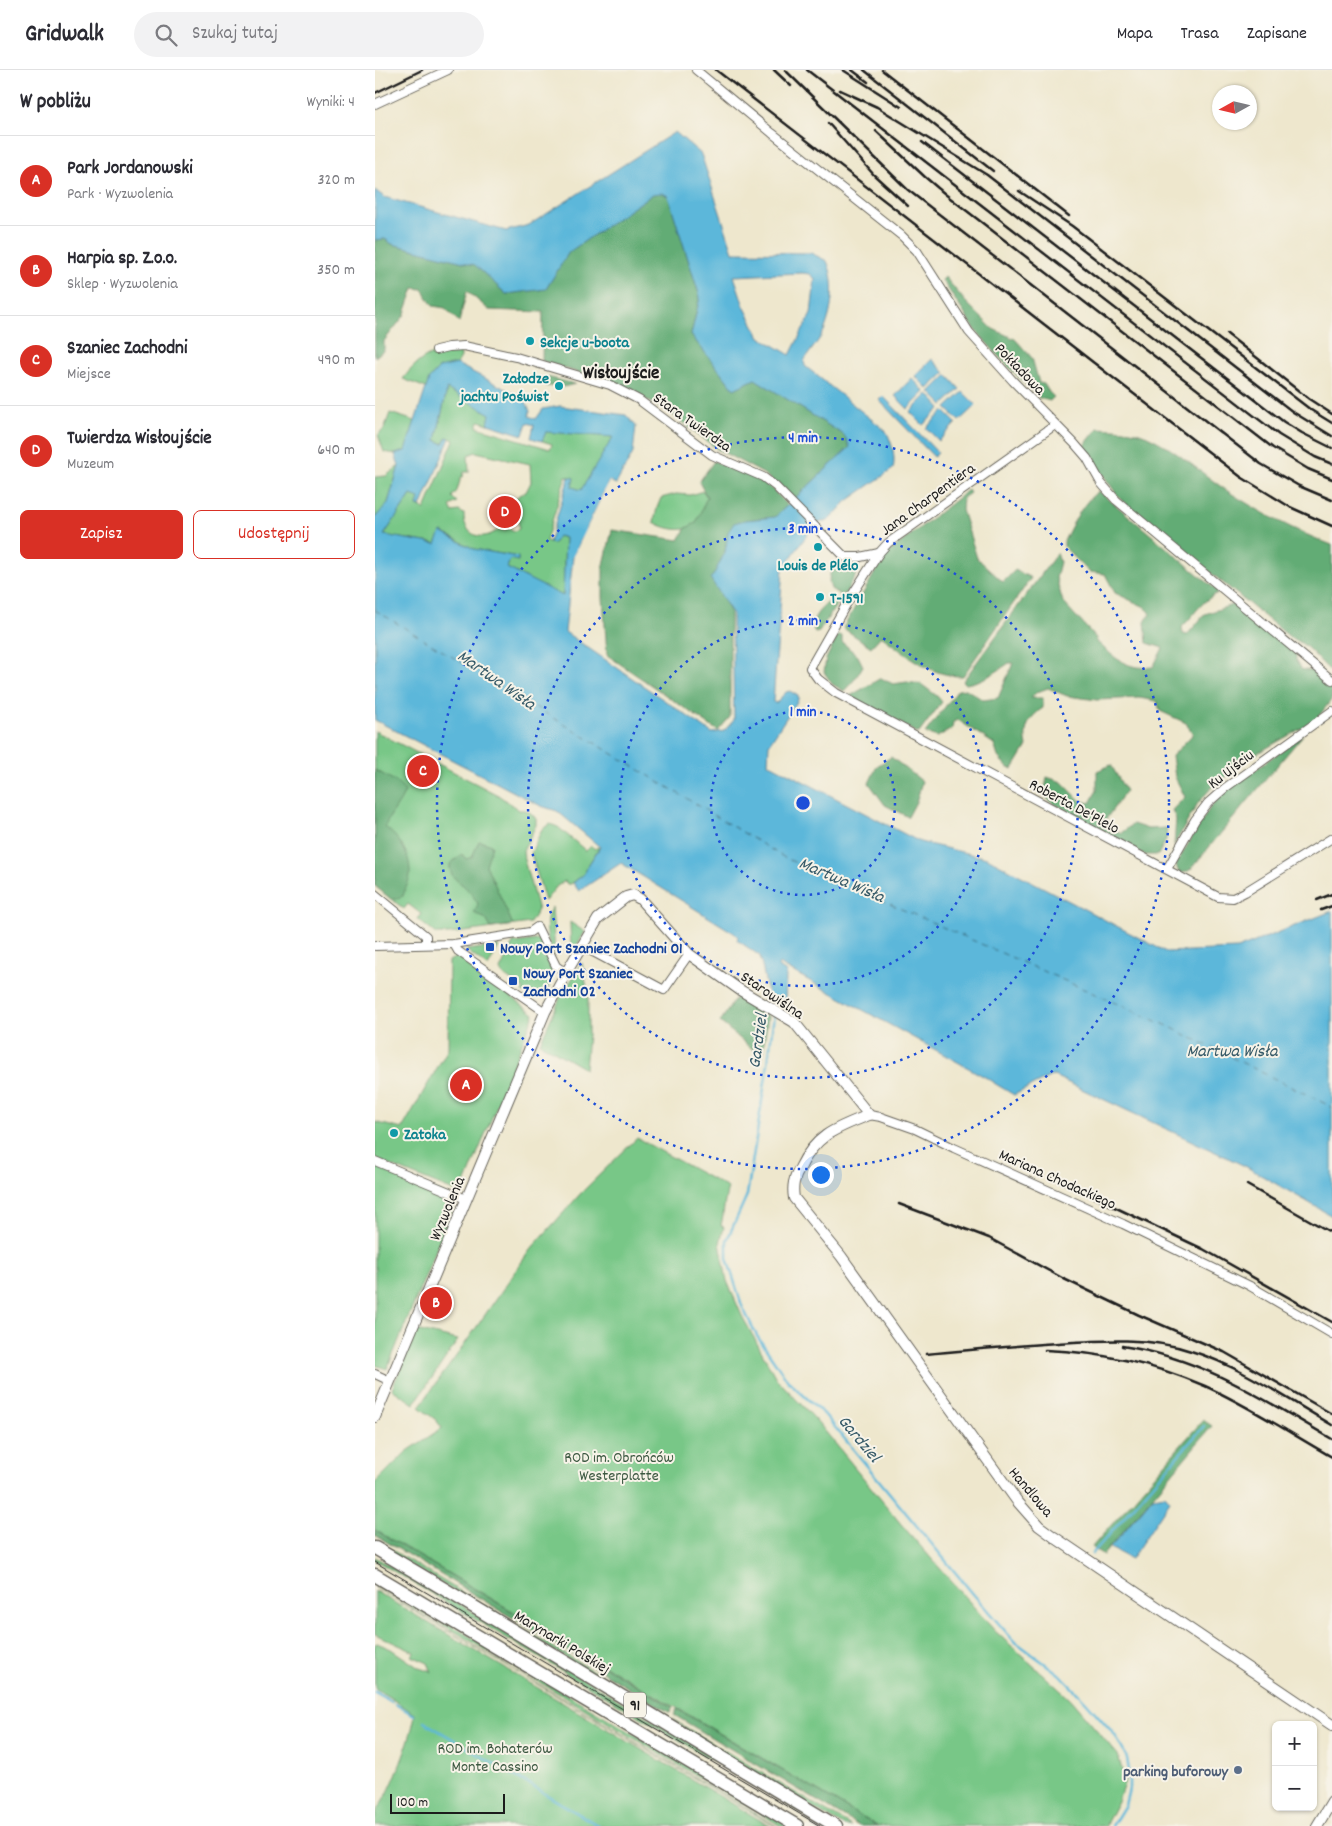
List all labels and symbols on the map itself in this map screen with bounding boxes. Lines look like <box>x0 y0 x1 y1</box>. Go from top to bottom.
north arrow <box>1212 85 1257 130</box>
place label: Sekcje u-boota <box>540 332 630 355</box>
marker: Sekcje u-boota <box>524 335 536 347</box>
street label: Pokładowa <box>988 338 1050 401</box>
district label: Wisłoujście <box>583 361 659 388</box>
place label: Załodze jachtu Poświst <box>458 368 549 409</box>
marker: Załodze jachtu Poświst <box>553 380 565 392</box>
street label: Stara Twierdza <box>648 387 736 459</box>
text: 4 min <box>788 428 818 450</box>
street label: Jana Charpentiera <box>877 458 981 542</box>
pin: D <box>489 493 521 531</box>
text: 3 min <box>788 519 818 541</box>
marker: Louis de Plélo <box>812 541 824 553</box>
place label: Louis de Plélo <box>778 555 859 578</box>
place label: T-1591 <box>830 588 864 611</box>
marker: T-1591 <box>814 591 826 603</box>
text: 2 min <box>788 611 818 633</box>
water label: Martwa Wisła <box>451 645 541 718</box>
text: 1 min <box>790 702 816 724</box>
street label: Ku Ujściu <box>1204 745 1260 795</box>
pin: C <box>407 752 439 790</box>
street label: Roberta De'Plelo <box>1025 774 1123 841</box>
centre of rings <box>794 794 812 812</box>
water label: Martwa Wisła <box>794 852 889 911</box>
place label: Nowy Port Szaniec Zachodni 01 <box>500 938 683 961</box>
marker: Nowy Port Szaniec Zachodni 01 <box>484 941 496 953</box>
place label: Nowy Port Szaniec Zachodni 02 <box>523 963 633 1004</box>
street label: Starowiślna <box>735 966 808 1026</box>
marker: Nowy Port Szaniec Zachodni 02 <box>507 975 519 987</box>
water label: Gardziel <box>743 1011 776 1070</box>
water label: Martwa Wisła <box>1187 1040 1279 1065</box>
pin: A <box>450 1066 482 1104</box>
place label: Zatoka <box>404 1124 447 1147</box>
marker: Zatoka <box>388 1127 400 1139</box>
street label: Mariana Chodackiego <box>995 1144 1119 1216</box>
your location <box>808 1162 834 1188</box>
street label: Wyzwolenia <box>424 1173 472 1245</box>
pin: B <box>420 1284 452 1322</box>
water label: Gardziel <box>831 1411 886 1470</box>
park label: ROD im. Obrońców Westerplatte <box>564 1447 674 1488</box>
street label: Handlowa <box>1002 1462 1058 1523</box>
street label: Marynarki Polskiej <box>509 1605 614 1681</box>
road number: 91 <box>624 1692 646 1718</box>
park label: ROD im. Bohaterów Monte Cassino <box>438 1738 552 1779</box>
place label: parking buforowy <box>1123 1761 1230 1784</box>
marker: parking buforowy <box>1232 1764 1244 1776</box>
scale bar <box>390 1791 505 1814</box>

